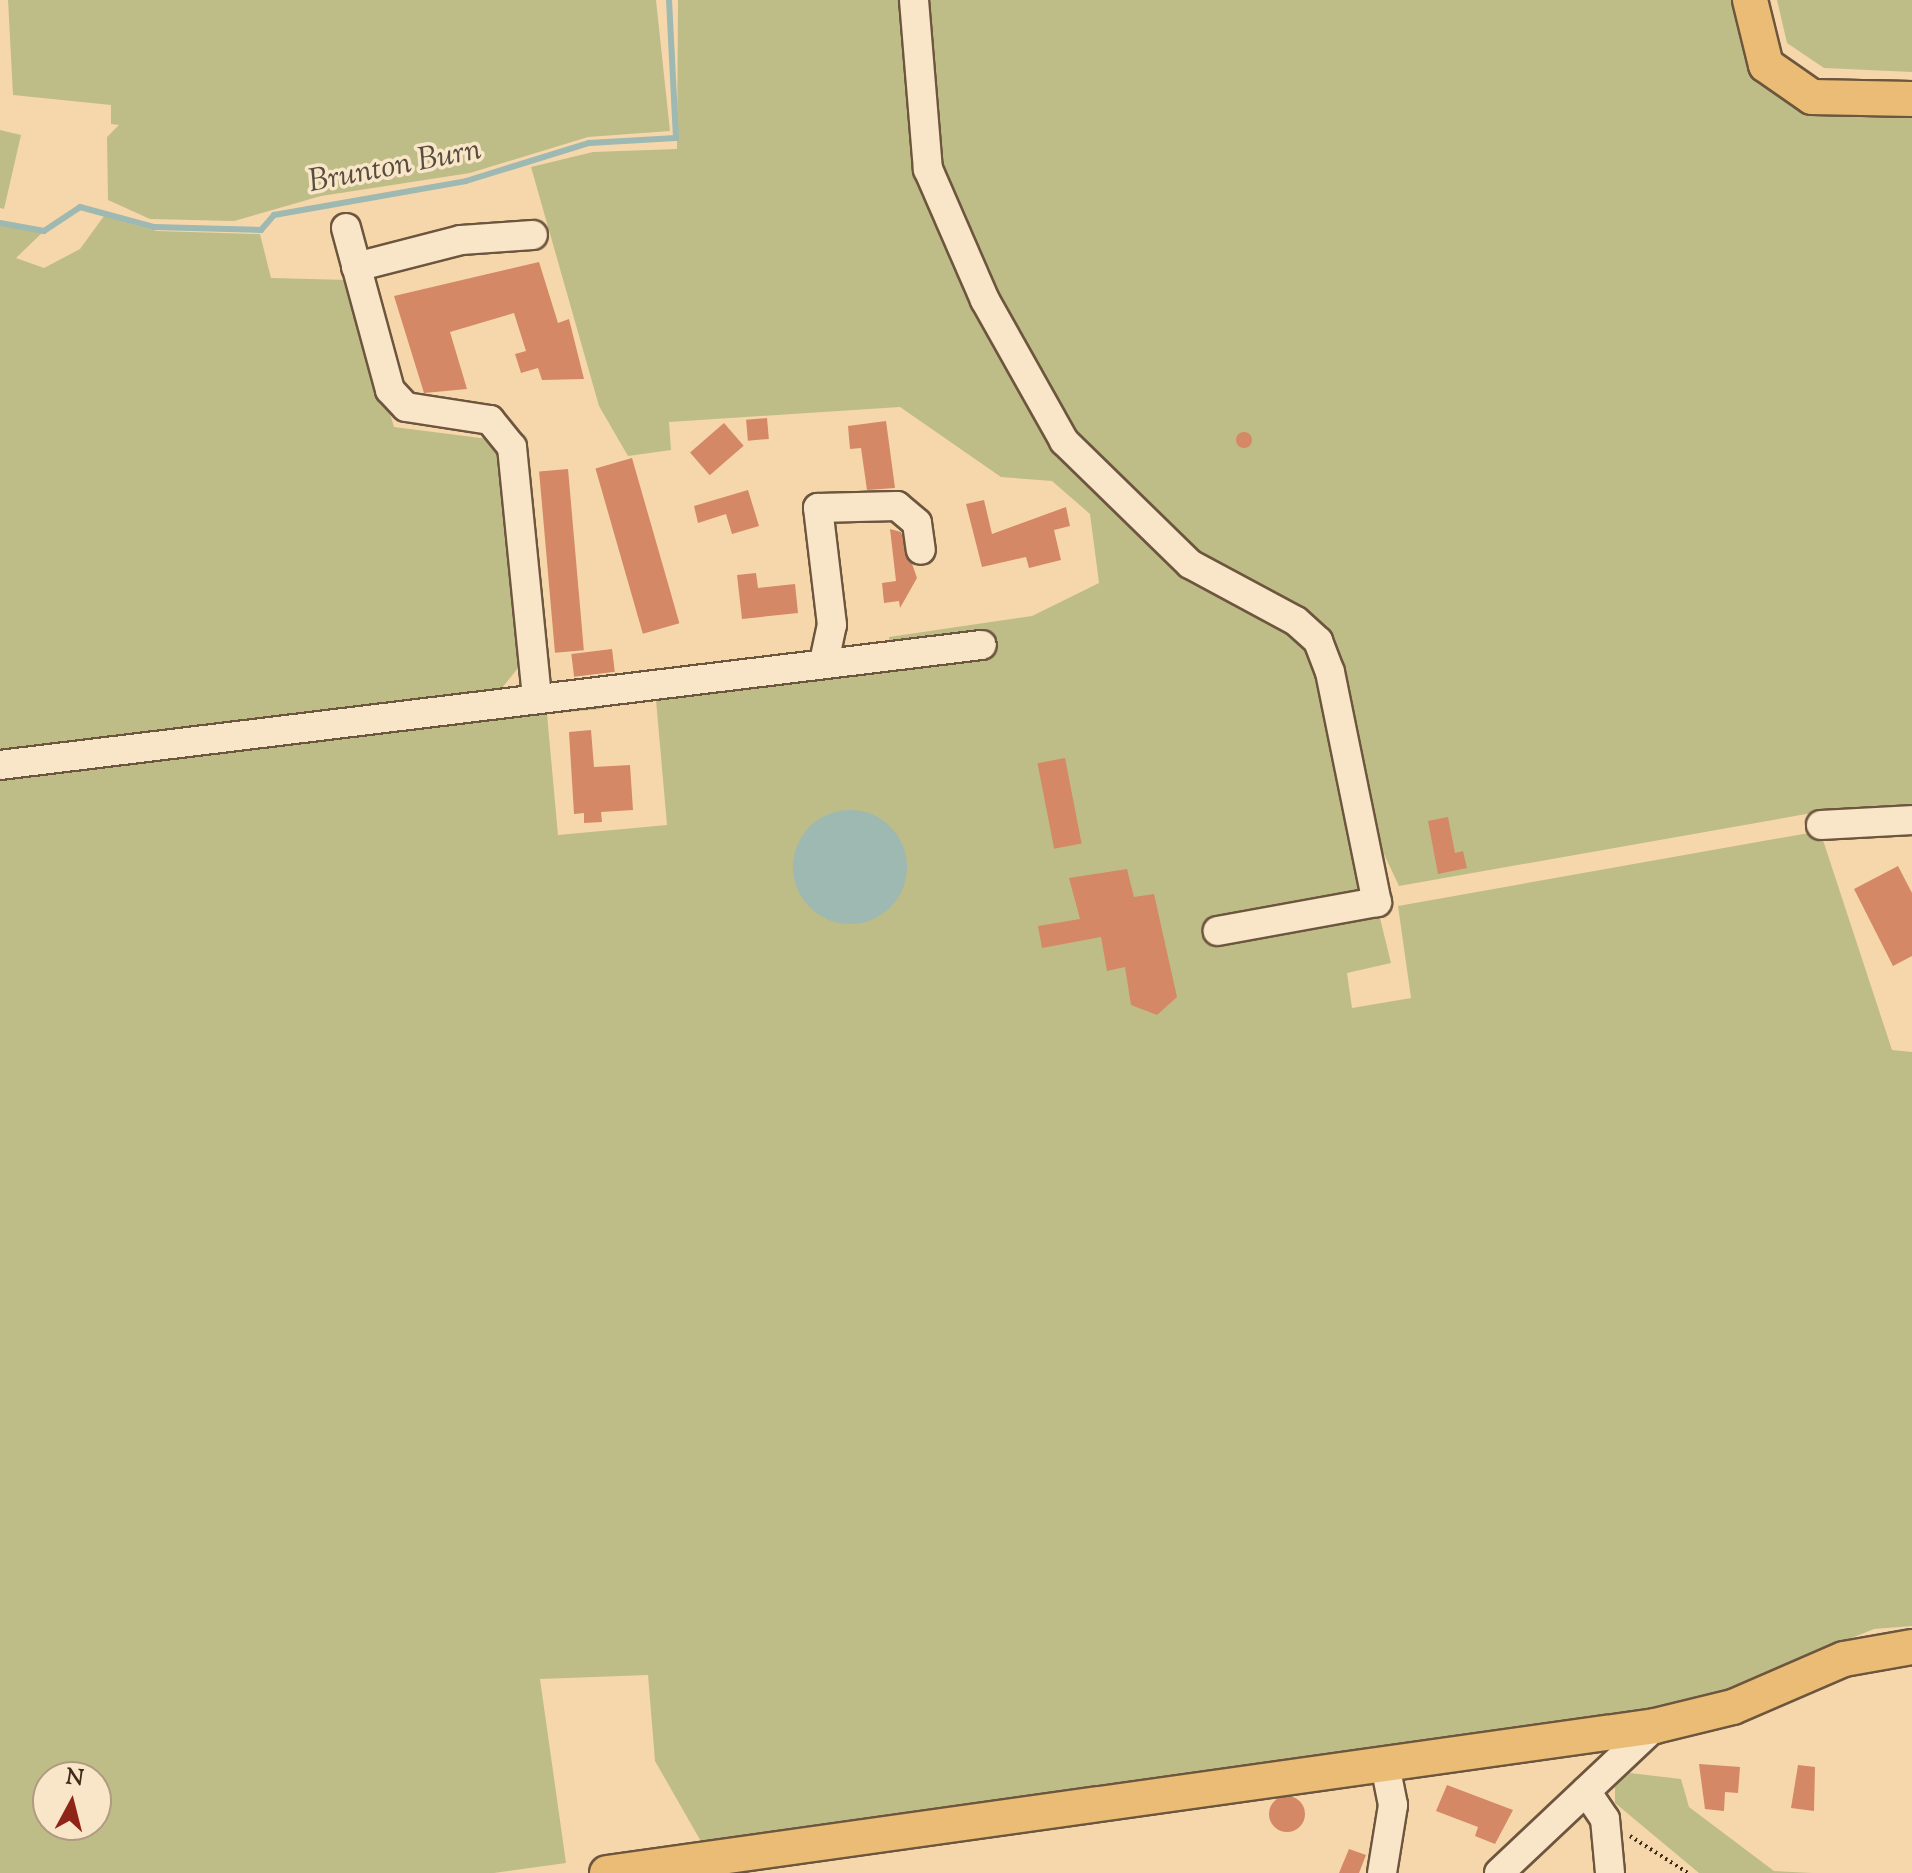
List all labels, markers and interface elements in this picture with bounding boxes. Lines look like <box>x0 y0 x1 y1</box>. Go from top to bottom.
water label: Brunton Burn <box>305 131 485 203</box>
north arrow <box>32 1761 112 1841</box>
text: N <box>64 1762 85 1796</box>

